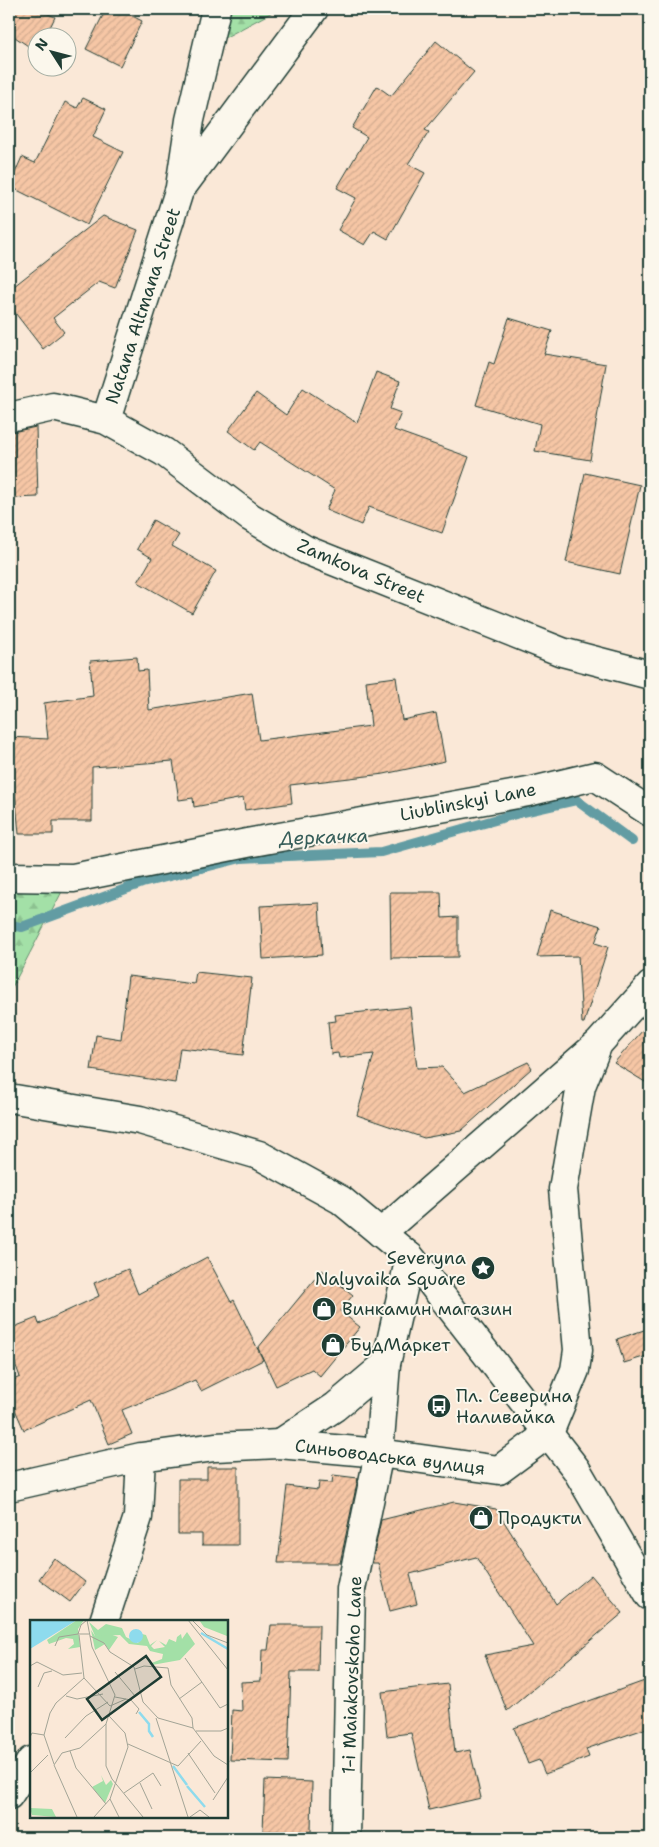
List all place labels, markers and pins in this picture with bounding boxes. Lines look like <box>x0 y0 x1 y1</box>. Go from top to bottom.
place label: Severyna Nalyvaika Square <box>315 1246 466 1291</box>
place icon: Severyna Nalyvaika Square <box>470 1255 496 1281</box>
shop icon: Винкамин магазин <box>311 1296 337 1322</box>
place label: Винкамин магазин <box>342 1297 512 1321</box>
shop icon: БудМаркет <box>320 1332 346 1358</box>
place label: БудМаркет <box>350 1333 451 1357</box>
place label: Пл. Северина Наливайка <box>456 1384 573 1429</box>
bus stop icon: Пл. Северина Наливайка <box>426 1393 452 1419</box>
shop icon: Продукти <box>468 1505 494 1531</box>
place label: Продукти <box>498 1506 582 1530</box>

